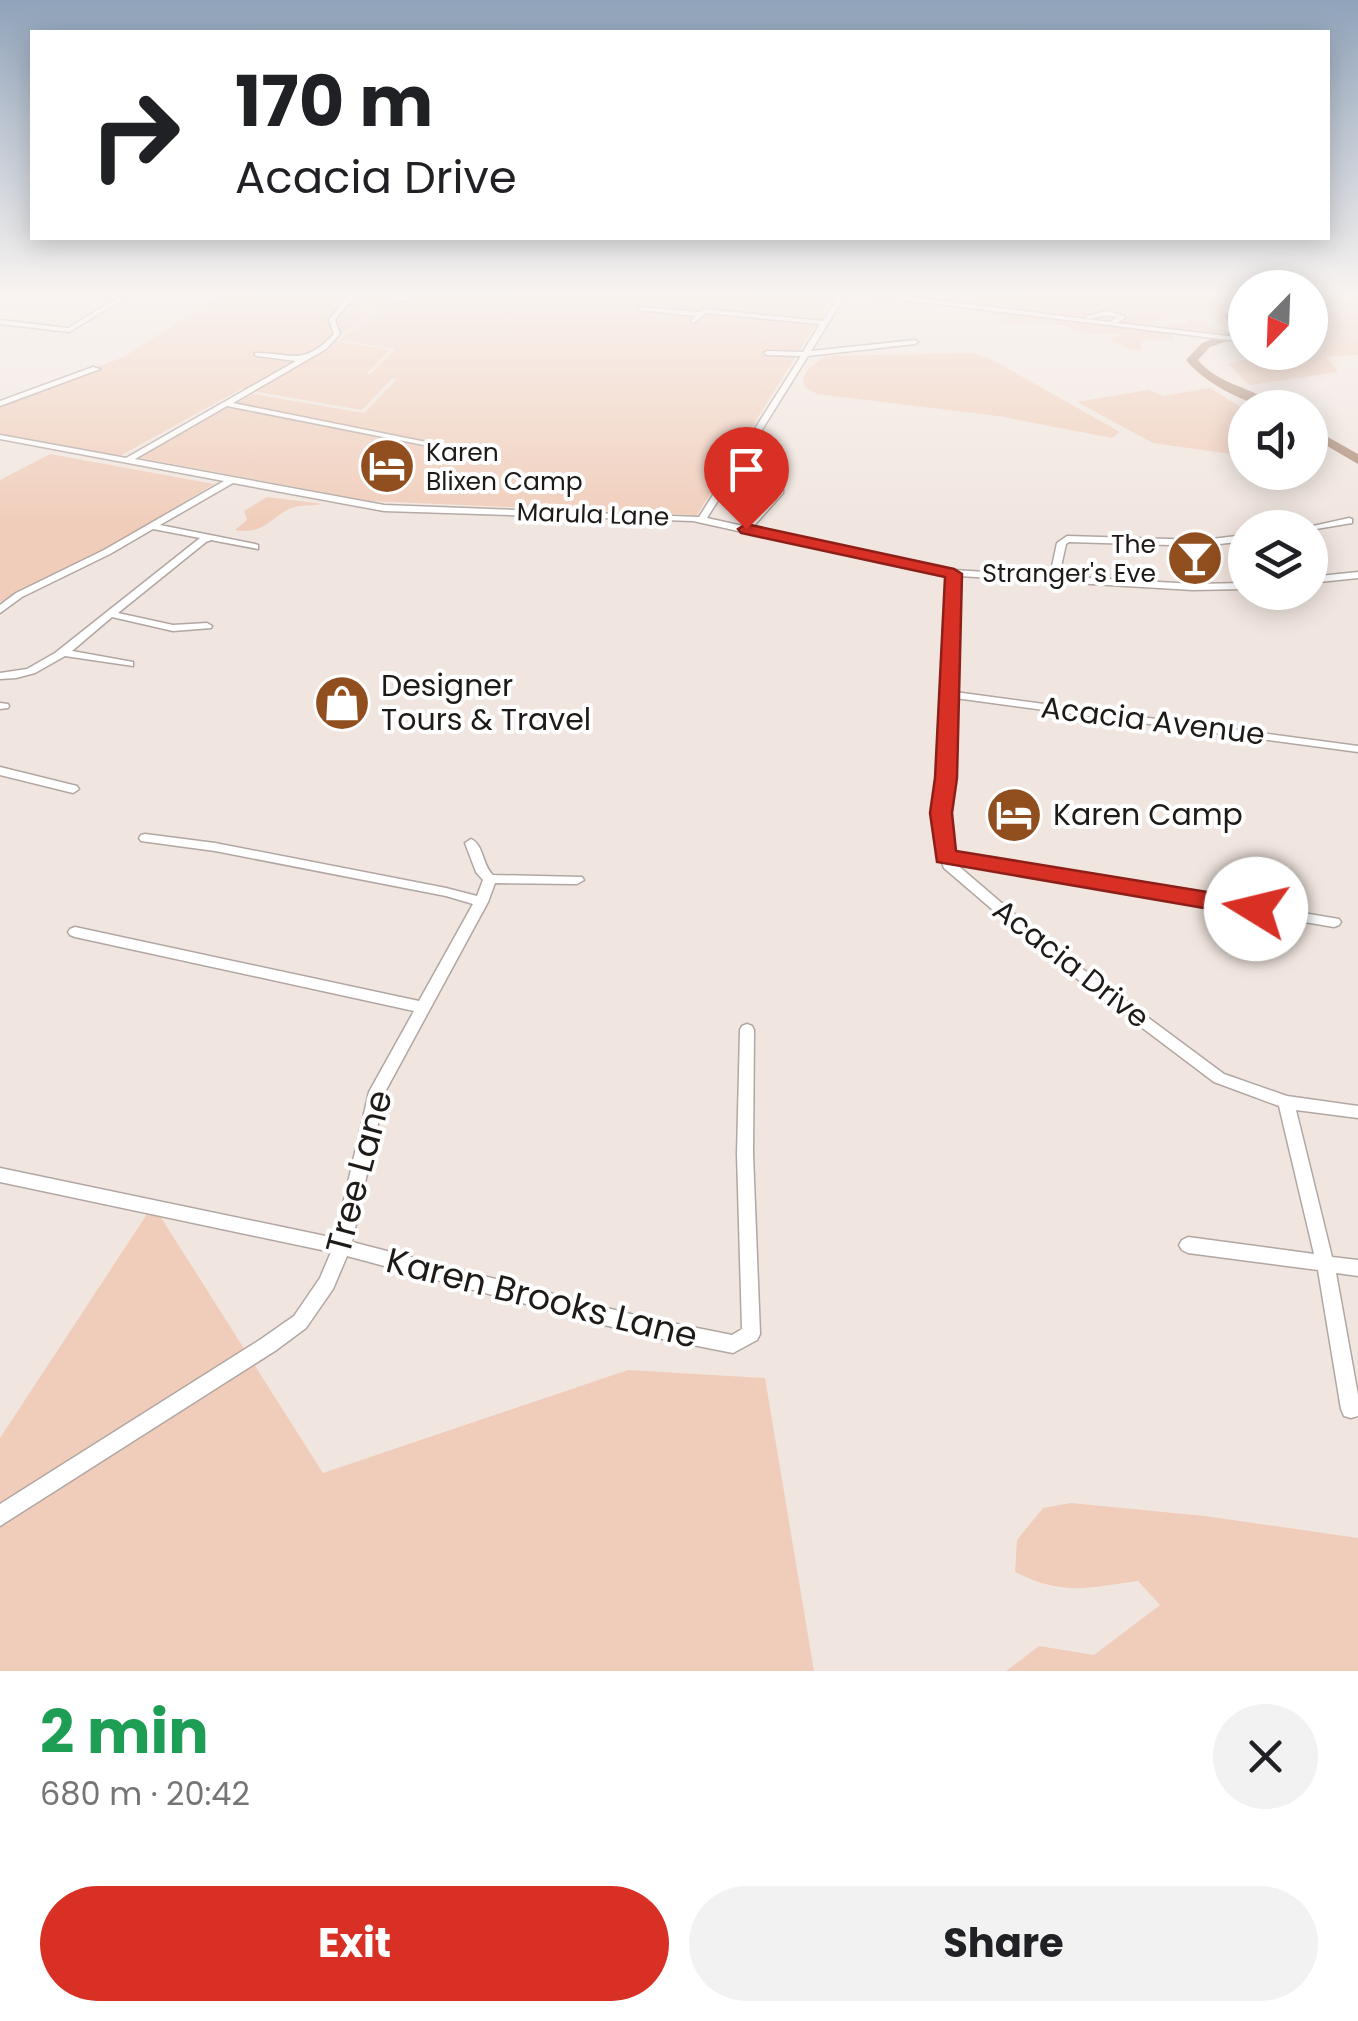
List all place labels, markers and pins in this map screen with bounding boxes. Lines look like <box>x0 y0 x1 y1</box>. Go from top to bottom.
pin <box>704 427 789 530</box>
place label: Karen Blixen Camp <box>426 435 583 499</box>
hotel icon: Karen Blixen Camp <box>357 436 417 496</box>
place label: The Stranger's Eve <box>982 527 1156 591</box>
bar icon: The Stranger's Eve <box>1165 528 1225 588</box>
place label: Designer Tours & Travel <box>381 664 591 741</box>
shop icon: Designer Tours & Travel <box>312 673 372 733</box>
hotel icon: Karen Camp <box>984 785 1044 845</box>
place label: Karen Camp <box>1053 793 1243 836</box>

